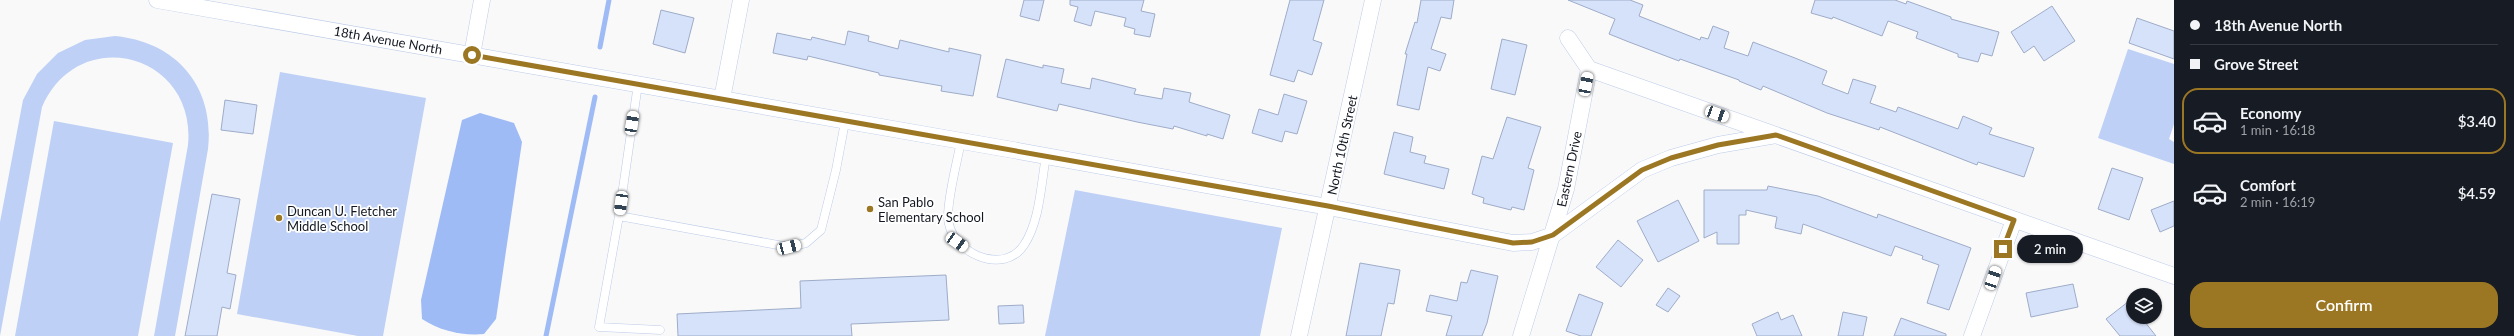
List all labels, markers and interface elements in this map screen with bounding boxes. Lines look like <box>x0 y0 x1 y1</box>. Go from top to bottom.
text: 18th Avenue North <box>2214 16 2342 34</box>
street label: 18th Avenue North <box>332 23 444 57</box>
route start <box>463 46 481 64</box>
text: Grove Street <box>2214 55 2298 73</box>
car <box>1578 71 1594 97</box>
street label: North 10th Street <box>1324 93 1360 196</box>
icon: car <box>2192 103 2228 139</box>
car <box>1704 104 1730 124</box>
text: Economy <box>2240 104 2301 122</box>
car <box>624 110 640 136</box>
text: $3.40 <box>2458 112 2496 130</box>
text: 1 min · 16:18 <box>2240 122 2315 138</box>
street label: Eastern Drive <box>1553 129 1585 208</box>
icon: car <box>2192 175 2228 211</box>
text: Comfort <box>2240 176 2296 194</box>
text: $4.59 <box>2458 184 2496 202</box>
car <box>613 190 629 216</box>
place label: San Pablo Elementary School <box>878 194 984 225</box>
text: 2 min · 16:19 <box>2240 194 2315 210</box>
place label: Duncan U. Fletcher Middle School <box>287 203 397 234</box>
marker: San Pablo Elementary School <box>865 204 875 214</box>
marker: Duncan U. Fletcher Middle School <box>274 213 284 223</box>
car <box>944 230 970 254</box>
callout: 2 min <box>2017 235 2083 263</box>
car <box>776 238 802 256</box>
route end <box>1994 240 2012 258</box>
text: 2 min <box>2034 241 2066 257</box>
car <box>1983 265 2003 291</box>
button: Confirm <box>2190 282 2498 328</box>
map controls <box>2126 288 2162 324</box>
button: layers <box>2126 288 2162 324</box>

